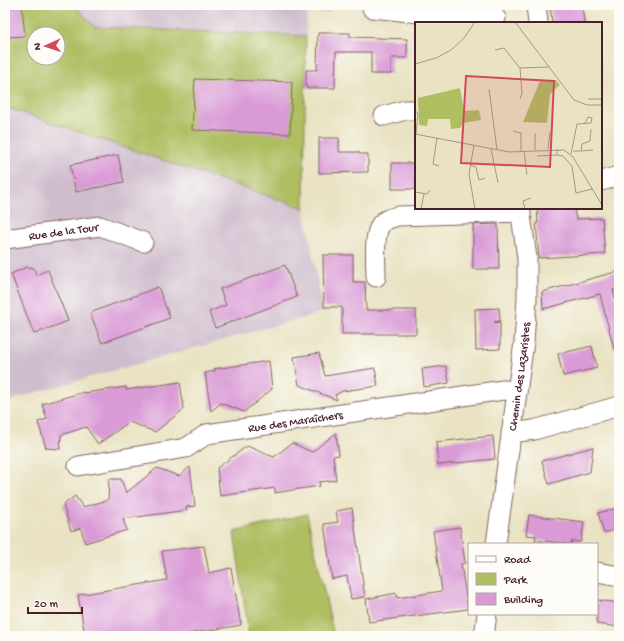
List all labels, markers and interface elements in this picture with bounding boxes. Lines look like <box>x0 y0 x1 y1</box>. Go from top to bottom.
inset map <box>415 22 602 209</box>
north arrow <box>26 26 66 66</box>
text: N <box>32 43 44 50</box>
street label: Rue de la Tour <box>28 221 101 245</box>
street label: Chemin des Lazaristes <box>507 321 534 432</box>
street label: Rue des Maraîchers <box>247 409 344 437</box>
legend <box>468 543 598 615</box>
text: Road <box>504 554 531 568</box>
text: Park <box>503 574 529 588</box>
scale bar <box>28 589 82 615</box>
text: Building <box>503 594 543 608</box>
text: 20 m <box>34 598 59 612</box>

